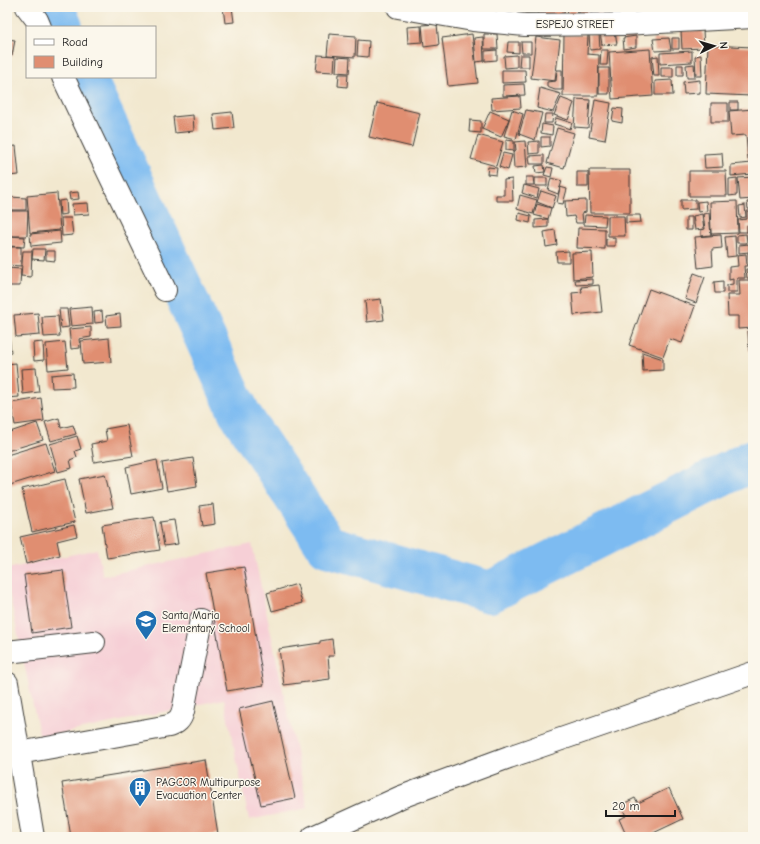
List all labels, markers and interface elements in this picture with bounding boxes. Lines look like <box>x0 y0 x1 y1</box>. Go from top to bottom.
street label: ESPEJO STREET <box>536 18 615 31</box>
legend <box>26 26 156 78</box>
north arrow <box>694 26 734 66</box>
text: Road <box>62 35 88 49</box>
text: N <box>717 41 730 49</box>
text: Building <box>62 55 103 69</box>
school or university icon: Santa Maria Elementary School <box>133 608 159 641</box>
place label: Santa Maria Elementary School <box>162 609 250 635</box>
building icon: PAGCOR Multipurpose Evacuation Center <box>127 775 153 808</box>
place label: PAGCOR Multipurpose Evacuation Center <box>156 776 261 802</box>
scale bar <box>606 792 675 818</box>
text: 20 m <box>612 799 640 813</box>

